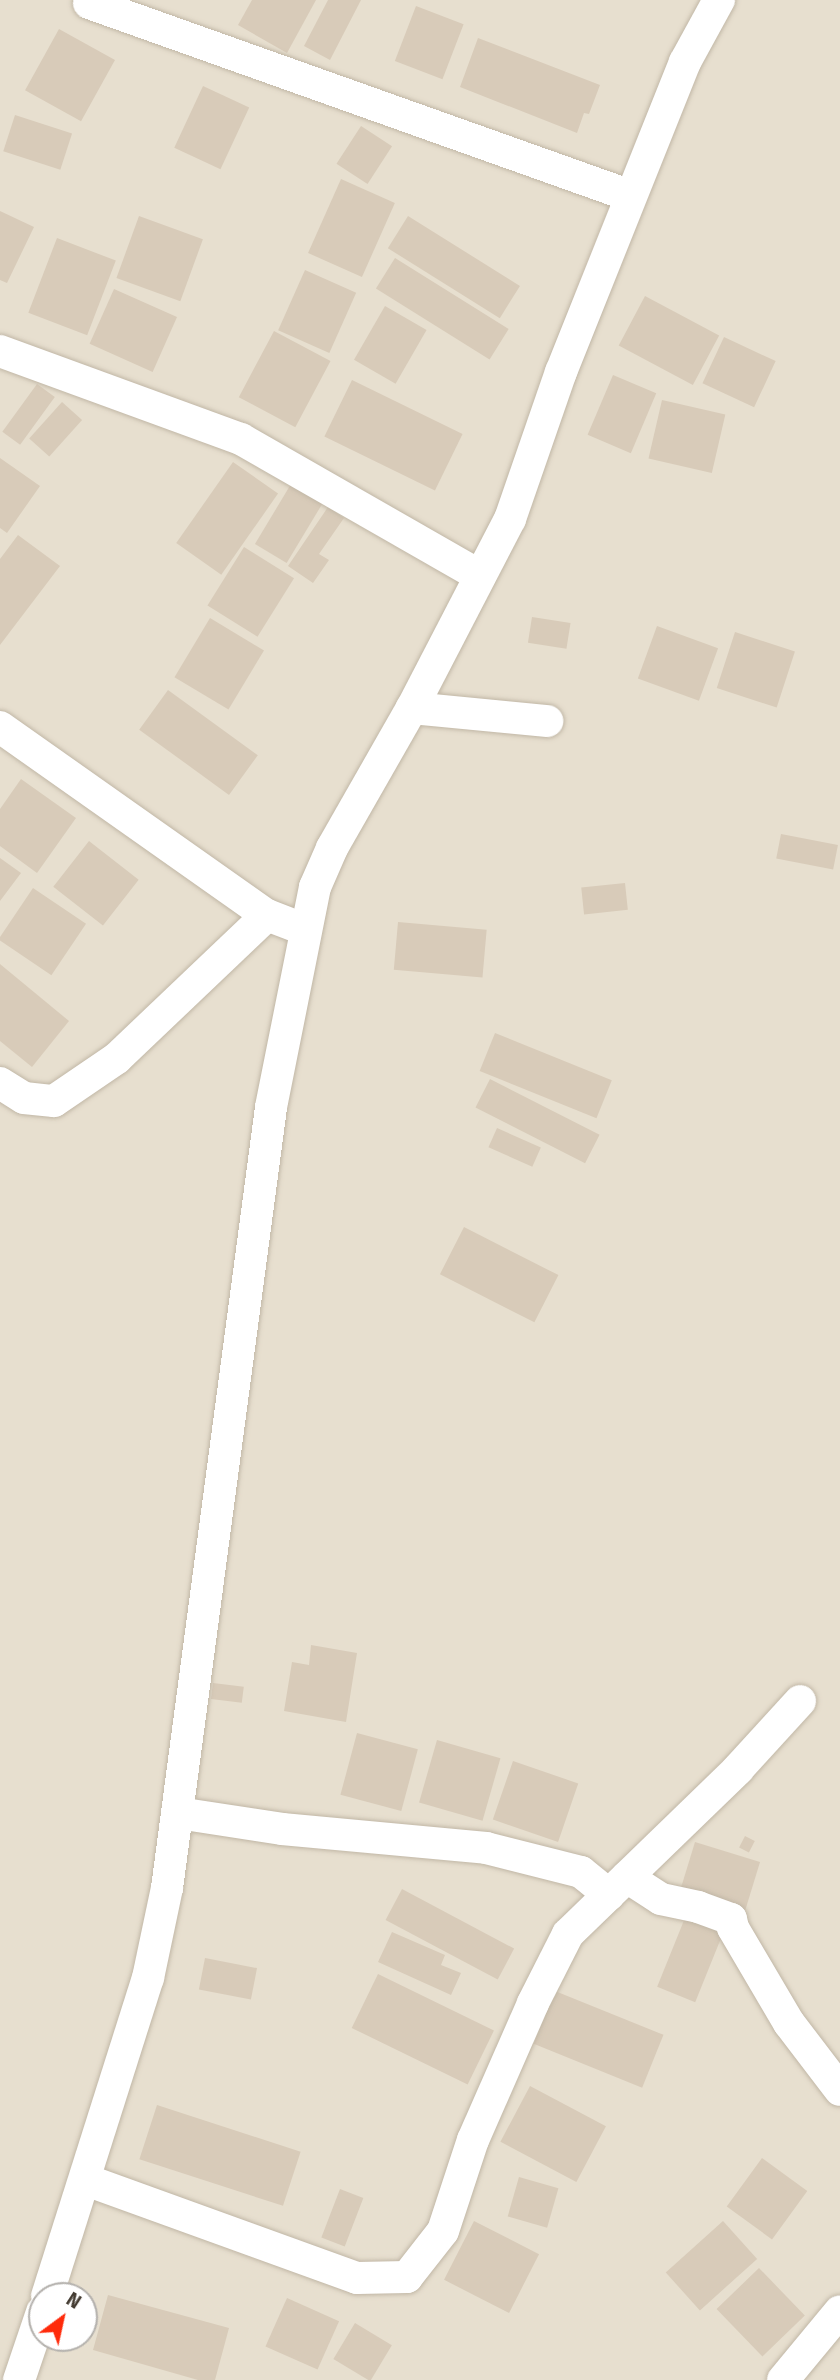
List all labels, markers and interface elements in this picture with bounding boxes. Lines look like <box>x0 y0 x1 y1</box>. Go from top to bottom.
north arrow <box>28 2282 98 2352</box>
text: N <box>62 2288 85 2314</box>

